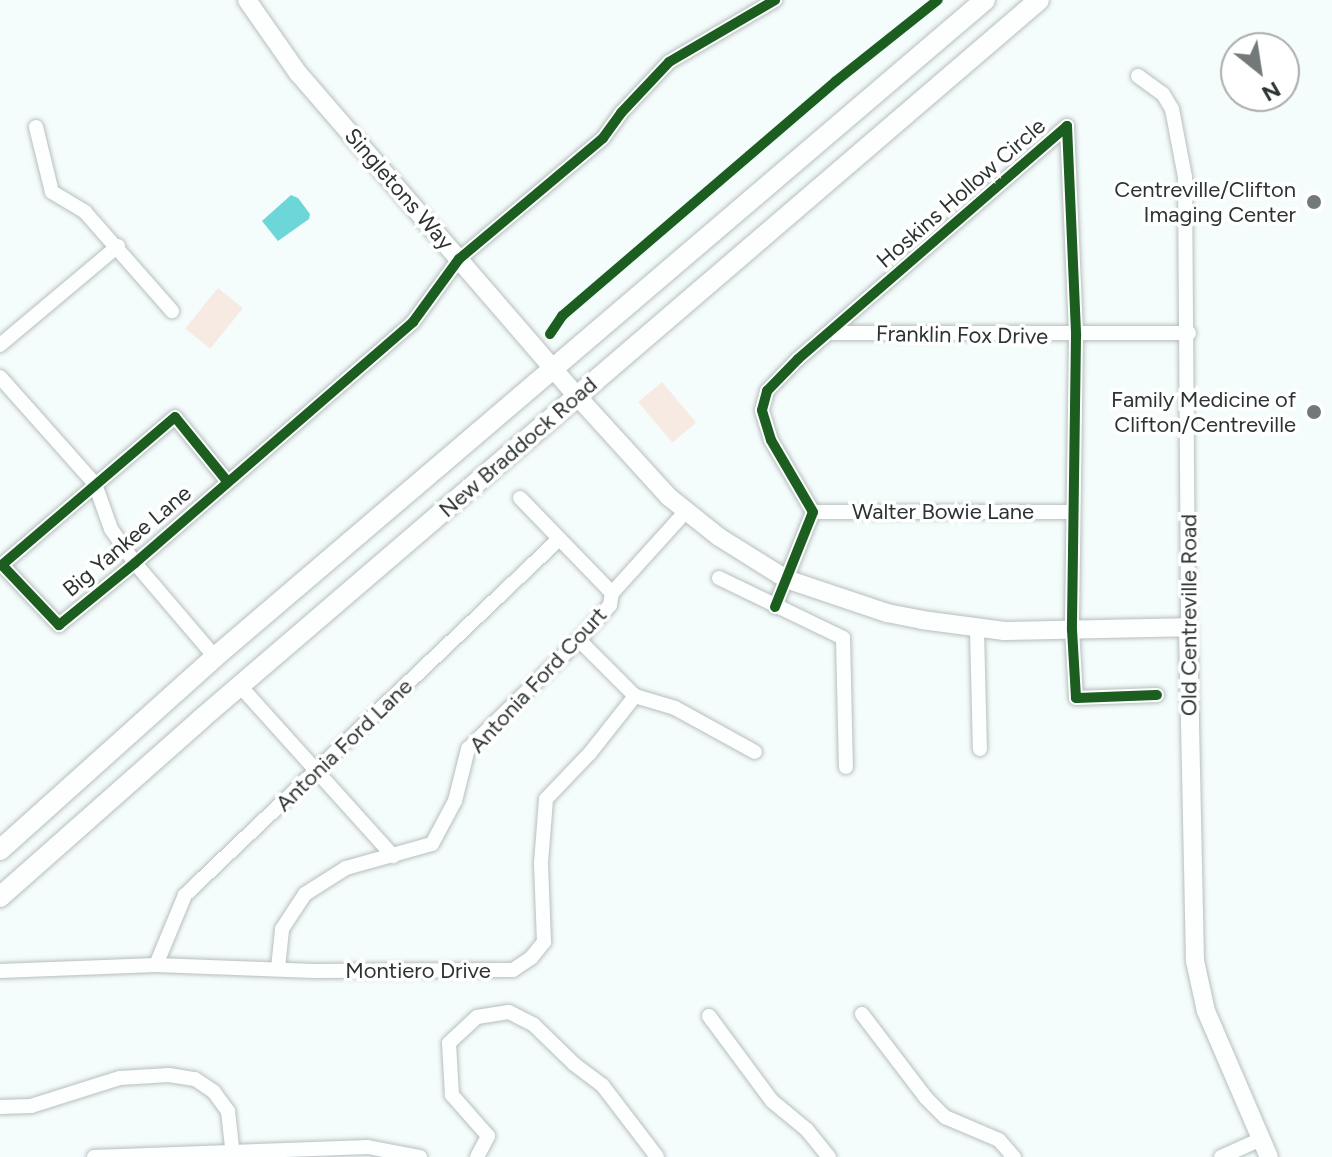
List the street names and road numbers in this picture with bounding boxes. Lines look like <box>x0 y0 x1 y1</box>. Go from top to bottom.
street label: Hoskins Hollow Circle <box>871 113 1051 273</box>
street label: Singletons Way <box>339 123 459 255</box>
street label: Franklin Fox Drive <box>876 320 1048 350</box>
street label: New Braddock Road <box>434 371 602 523</box>
street label: Big Yankee Lane <box>58 480 196 602</box>
street label: Walter Bowie Lane <box>852 499 1034 525</box>
street label: Old Centreville Road <box>1176 514 1202 716</box>
street label: Antonia Ford Court <box>464 602 612 758</box>
street label: Antonia Ford Lane <box>270 673 418 817</box>
street label: Montiero Drive <box>345 958 491 984</box>

